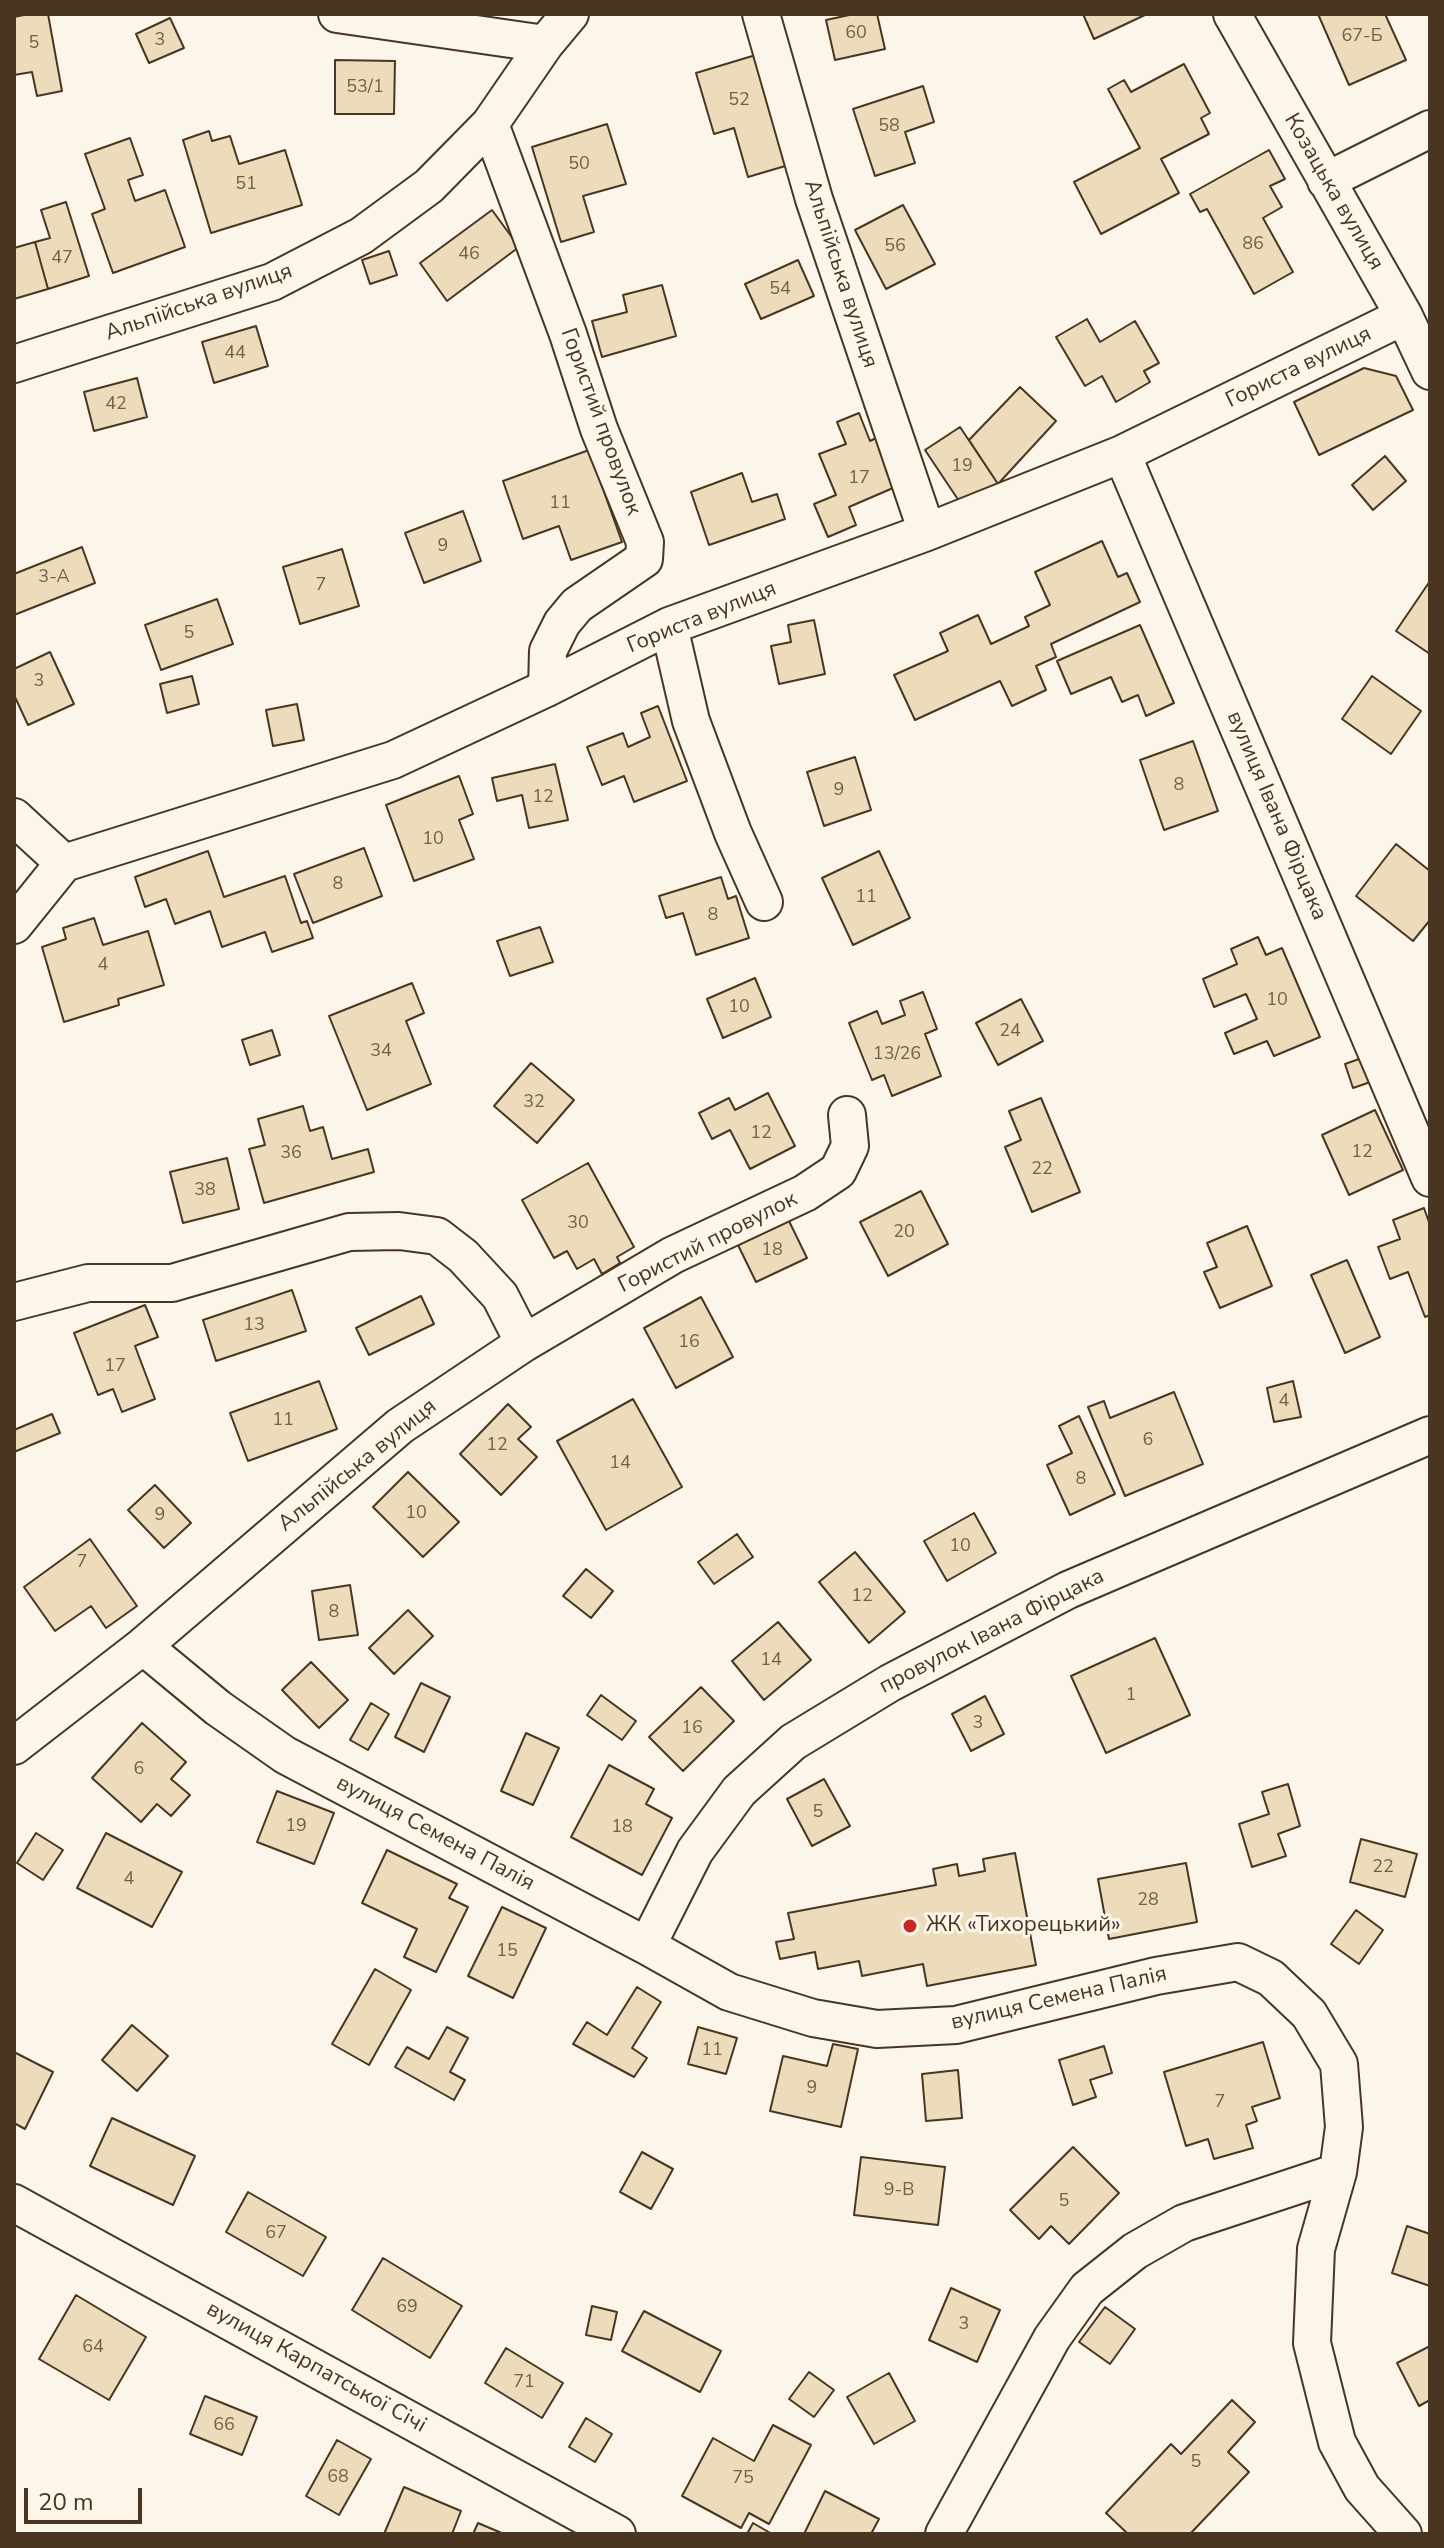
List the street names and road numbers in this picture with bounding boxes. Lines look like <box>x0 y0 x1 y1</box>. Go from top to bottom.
street label: Козацька вулиця <box>1277 109 1389 275</box>
street label: Альпійська вулиця <box>797 177 883 371</box>
street label: Альпійська вулиця <box>102 259 296 347</box>
street label: Гориста вулиця <box>1222 321 1376 415</box>
street label: Гористий провулок <box>554 325 646 519</box>
street label: Гориста вулиця <box>623 576 781 660</box>
street label: вулиця Івана Фірцака <box>1220 708 1332 924</box>
street label: Гористий провулок <box>614 1187 802 1299</box>
street label: Альпійська вулиця <box>273 1394 443 1538</box>
street label: провулок Івана Фірцака <box>875 1564 1109 1700</box>
street label: вулиця Семена Палія <box>331 1771 539 1897</box>
street label: вулиця Семена Палія <box>949 1961 1169 2037</box>
street label: вулиця Карпатської Січі <box>201 2297 431 2439</box>

